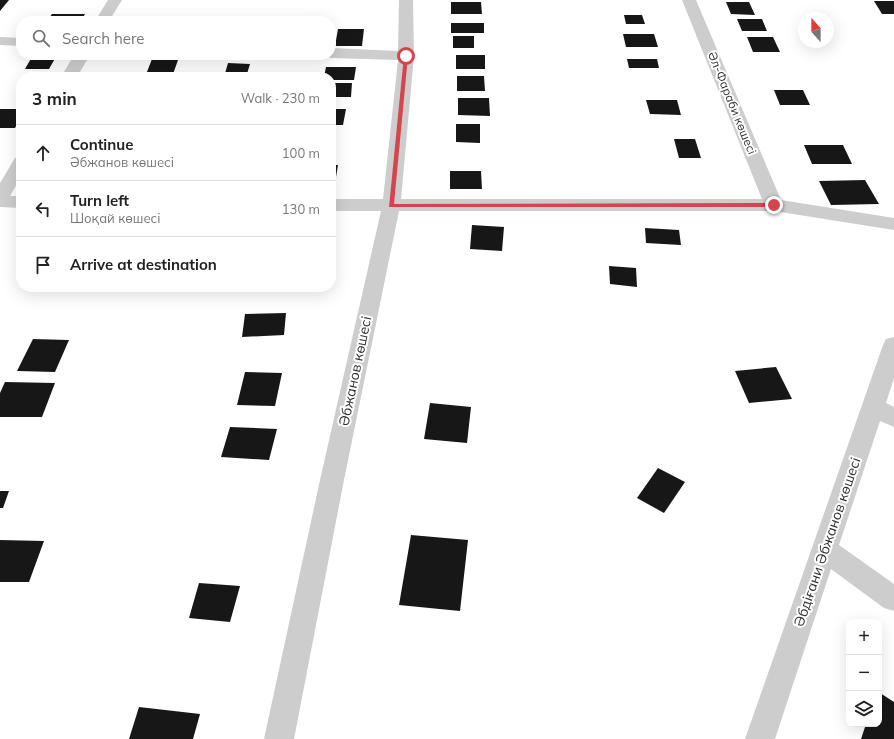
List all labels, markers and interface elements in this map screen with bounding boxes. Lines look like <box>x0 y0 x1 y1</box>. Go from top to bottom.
north arrow <box>798 12 834 48</box>
search box <box>16 16 336 60</box>
icon: search <box>30 27 52 49</box>
text: Search here <box>62 29 144 48</box>
route start <box>397 47 415 65</box>
street label: Әл-Фараби көшесі <box>705 49 760 156</box>
text: 3 min <box>32 88 77 109</box>
text: Walk · 230 m <box>241 90 320 106</box>
text: Continue <box>70 135 133 154</box>
icon: ahead <box>32 142 54 164</box>
text: 100 m <box>282 145 320 161</box>
text: Әбжанов көшесі <box>70 154 174 170</box>
text: Turn left <box>70 191 129 210</box>
route end <box>765 196 783 214</box>
icon: left <box>32 198 54 220</box>
text: 130 m <box>282 201 320 217</box>
text: Шоқай көшесі <box>70 210 160 226</box>
icon: arrive <box>32 254 54 276</box>
text: Arrive at destination <box>70 255 217 274</box>
street label: Әбжанов көшесі <box>335 314 375 428</box>
street label: Әбдіғани Әбжанов көшесі <box>790 455 864 629</box>
map controls <box>846 619 882 727</box>
button: + <box>846 619 882 655</box>
button: − <box>846 655 882 691</box>
button: layers <box>846 691 882 727</box>

